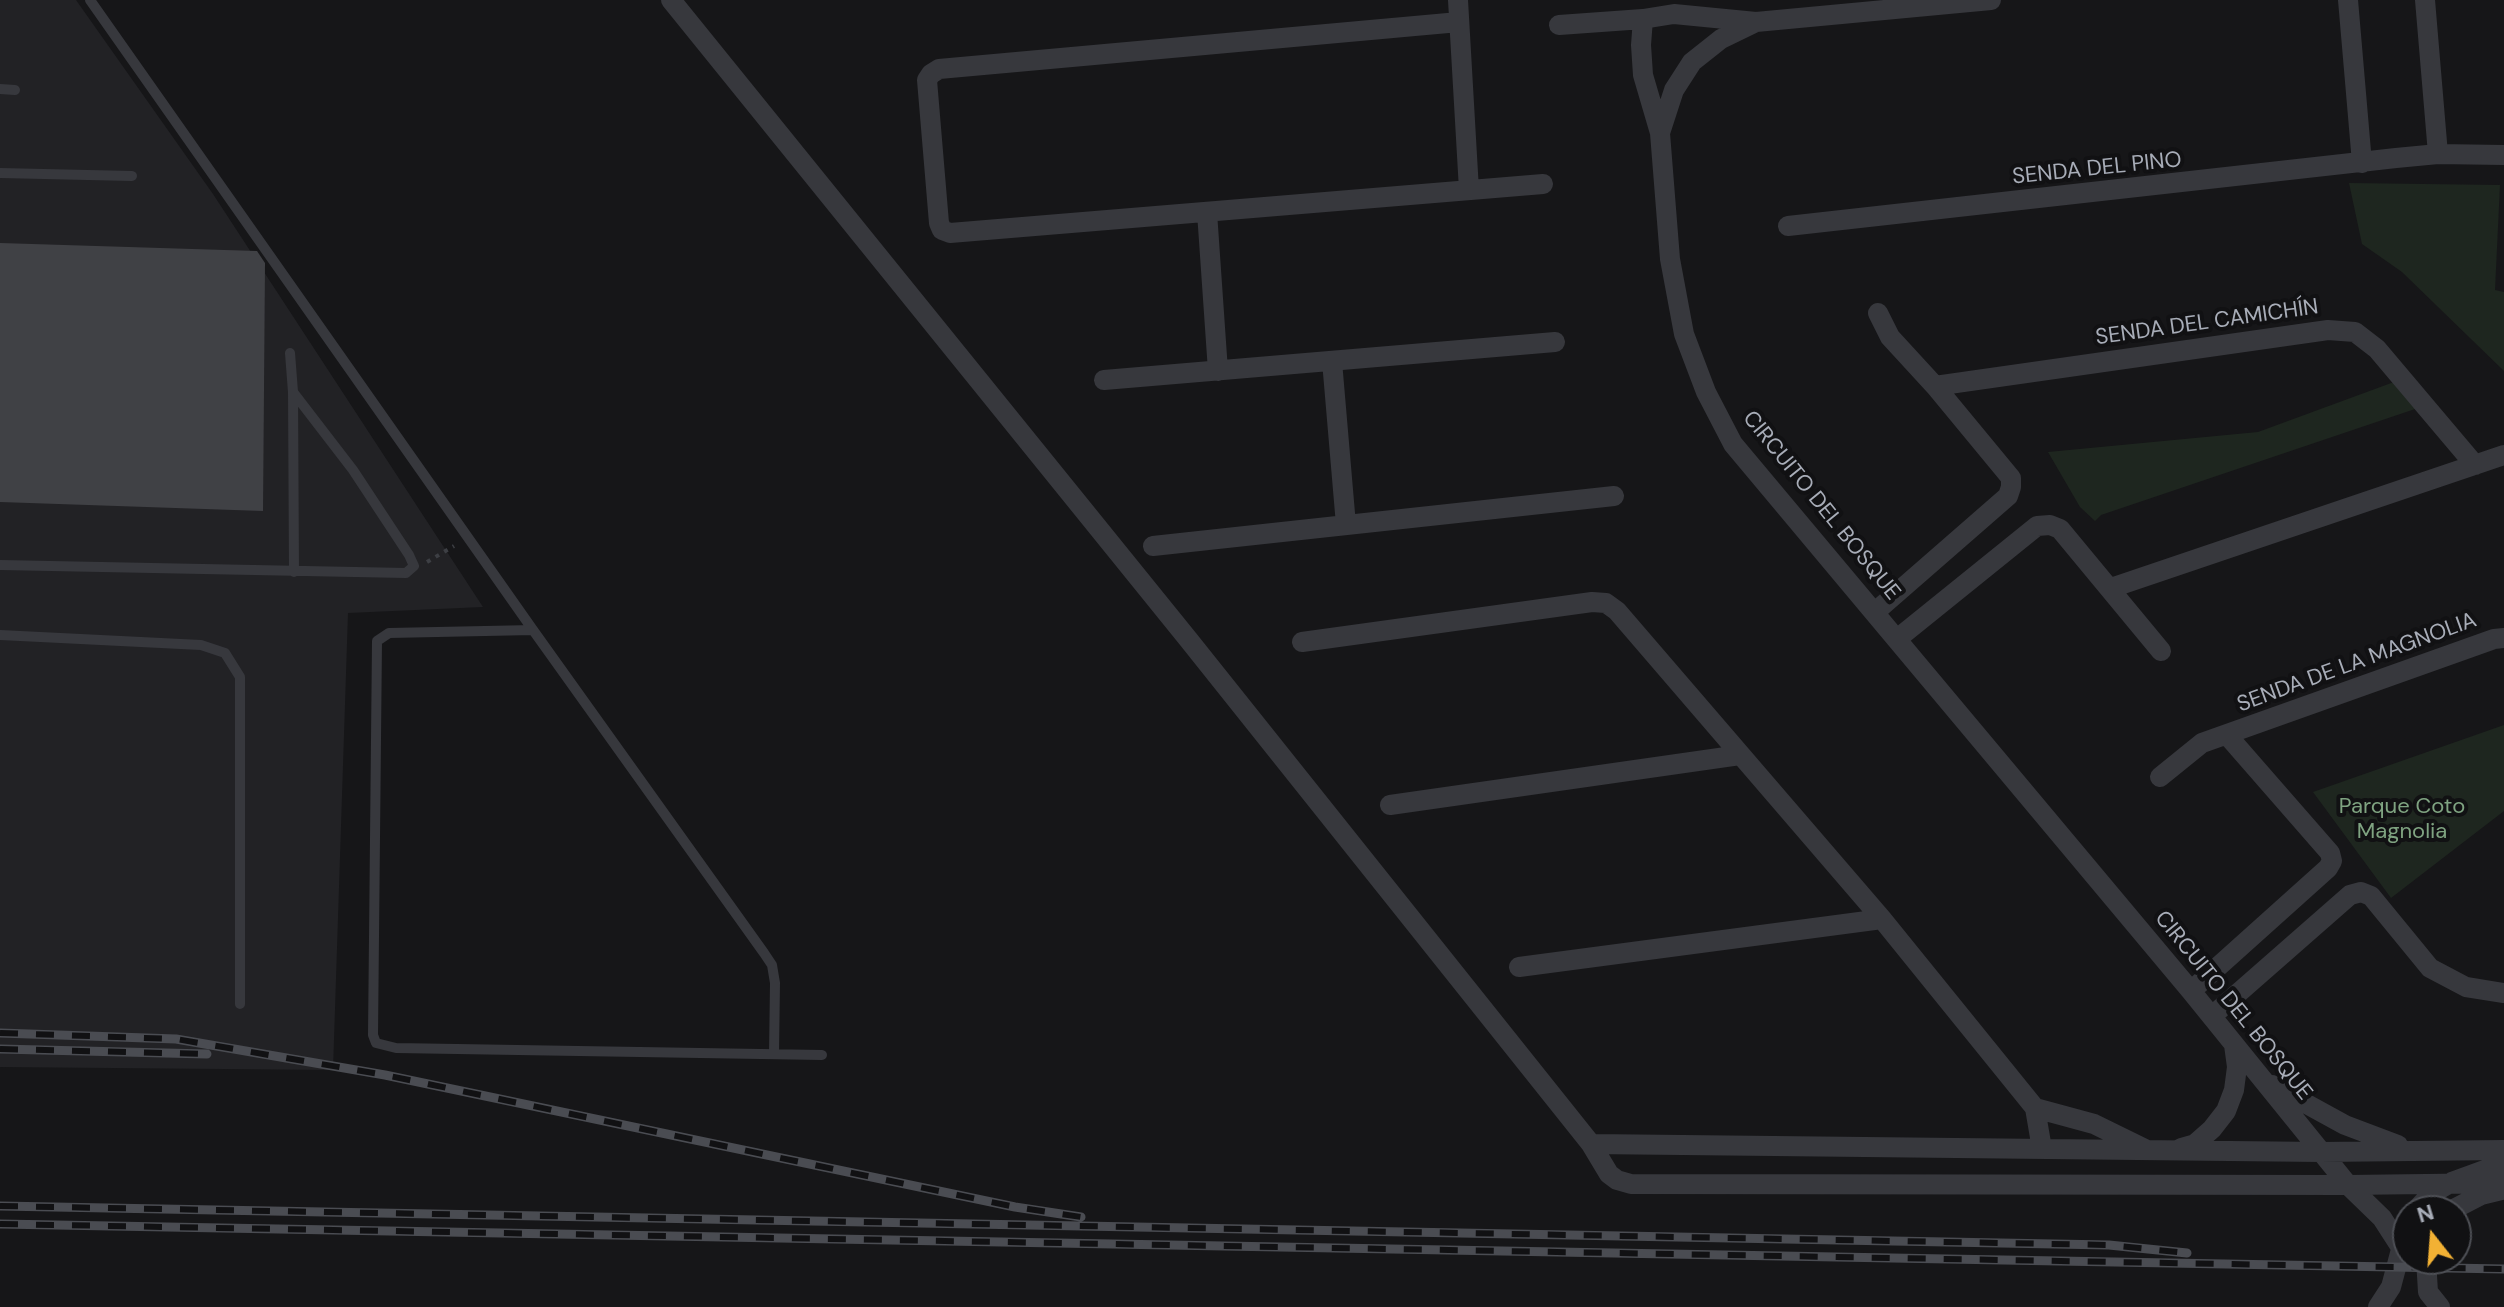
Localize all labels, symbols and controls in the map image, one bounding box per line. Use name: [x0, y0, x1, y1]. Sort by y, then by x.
street label: SENDA DEL PINO: [2011, 147, 2183, 191]
street label: SENDA DEL CAMICHÍN: [2094, 294, 2320, 352]
street label: CIRCUITO DEL BOSQUE: [1737, 406, 1905, 606]
street label: SENDA DE LA MAGNOLIA: [2234, 607, 2480, 719]
park label: Parque Coto Magnolia: [2339, 794, 2465, 846]
street label: CIRCUITO DEL BOSQUE: [2149, 906, 2317, 1106]
north arrow: [2392, 1195, 2472, 1275]
text: N: [2414, 1197, 2437, 1230]

